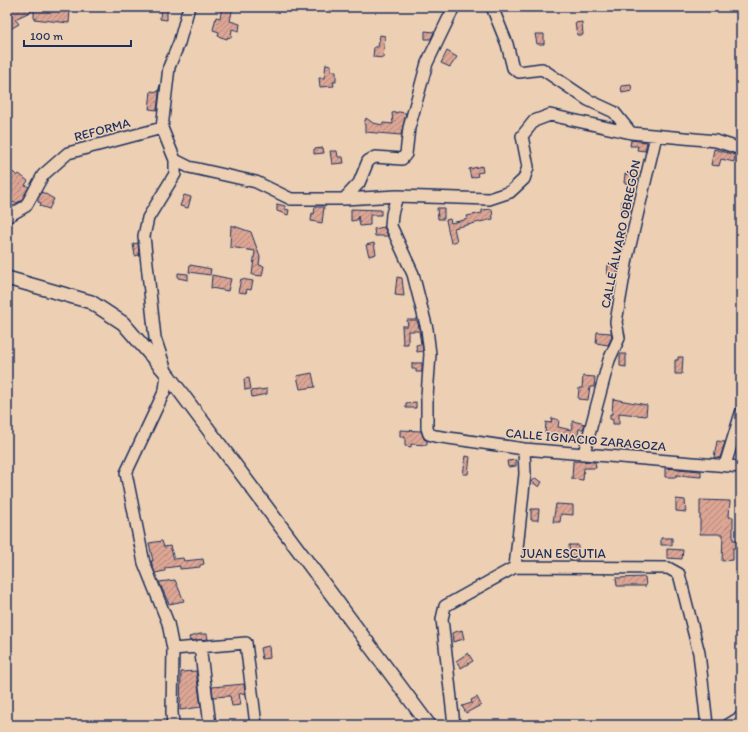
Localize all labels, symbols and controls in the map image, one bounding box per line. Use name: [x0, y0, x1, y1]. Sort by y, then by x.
scale bar: [24, 22, 131, 48]
text: 100 m: [30, 29, 63, 43]
street label: REFORMA: [72, 115, 133, 144]
street label: CALLE ÁLVARO OBREGÓN: [597, 158, 644, 310]
street label: CALLE IGNACIO ZARAGOZA: [505, 425, 668, 454]
street label: JUAN ESCUTIA: [520, 546, 606, 561]

